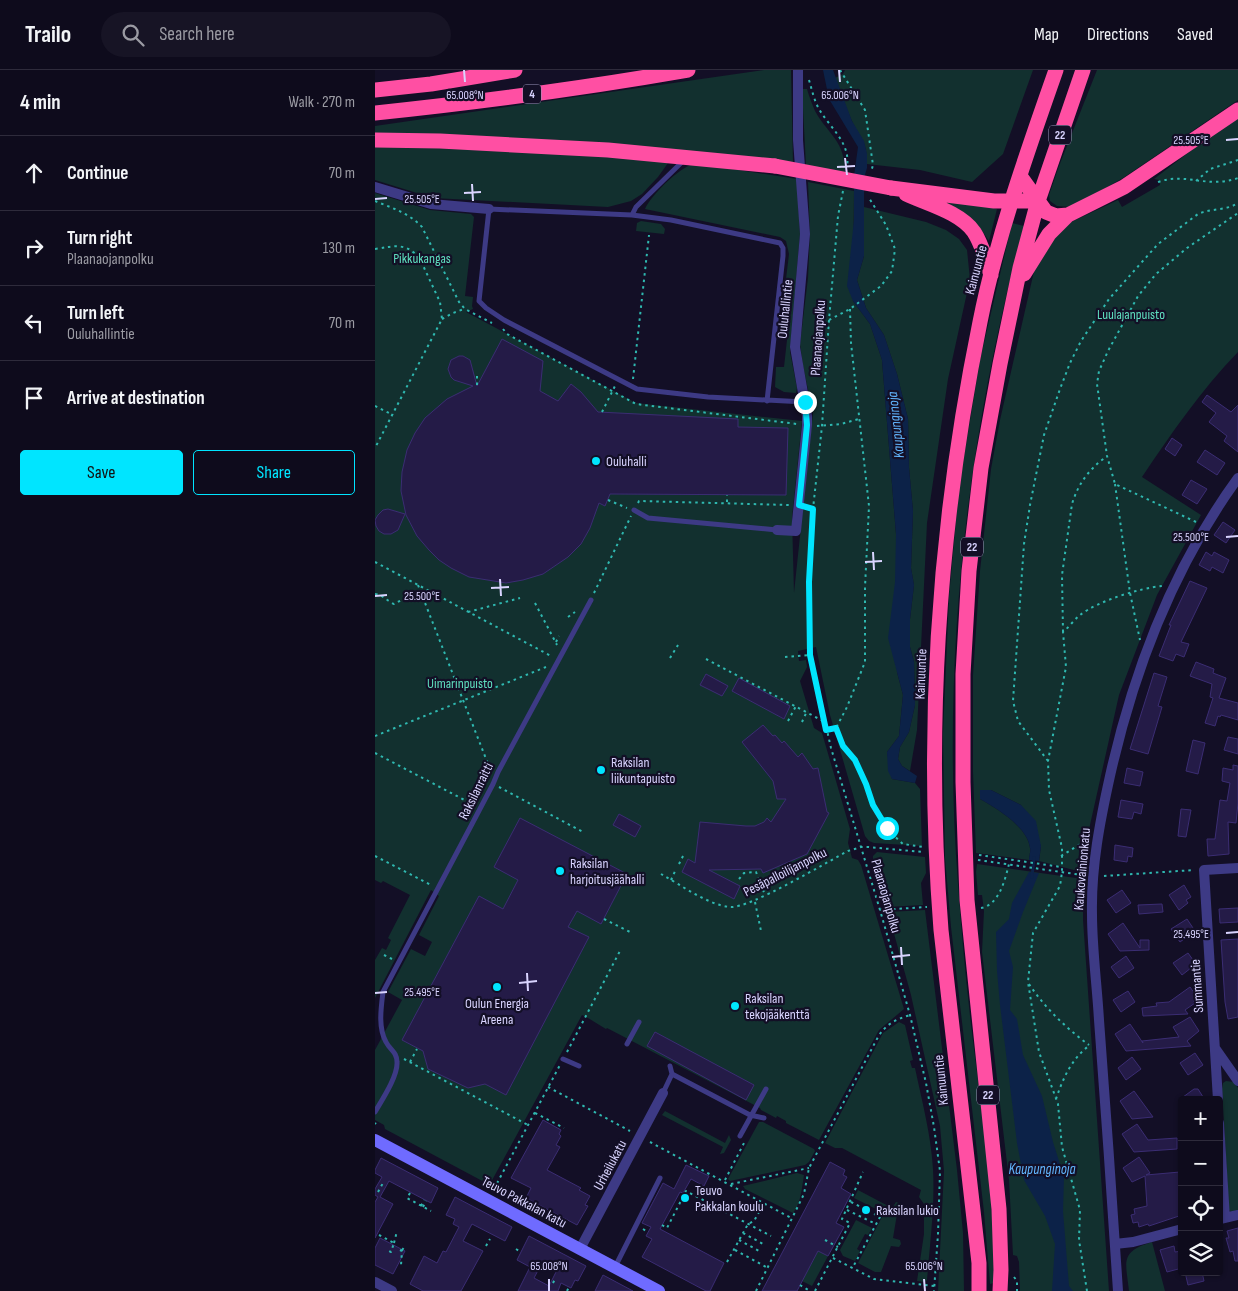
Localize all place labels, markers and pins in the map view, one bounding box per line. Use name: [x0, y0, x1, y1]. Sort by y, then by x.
place label: Ouluhalli: [606, 453, 647, 470]
marker: Ouluhalli: [590, 455, 602, 467]
place label: Raksilan liikuntapuisto: [611, 754, 675, 787]
marker: Raksilan liikuntapuisto: [595, 764, 607, 776]
place label: Raksilan harjoitusjäähalli: [570, 855, 644, 888]
marker: Raksilan harjoitusjäähalli: [554, 865, 566, 877]
marker: Oulun Energia Areena: [491, 981, 503, 993]
place label: Raksilan tekojääkenttä: [745, 990, 810, 1023]
place label: Oulun Energia Areena: [465, 995, 529, 1028]
marker: Raksilan tekojääkenttä: [729, 1000, 741, 1012]
place label: Teuvo Pakkalan koulu: [695, 1182, 764, 1215]
marker: Teuvo Pakkalan koulu: [679, 1192, 691, 1204]
place label: Raksilan lukio: [876, 1202, 939, 1219]
marker: Raksilan lukio: [860, 1204, 872, 1216]

